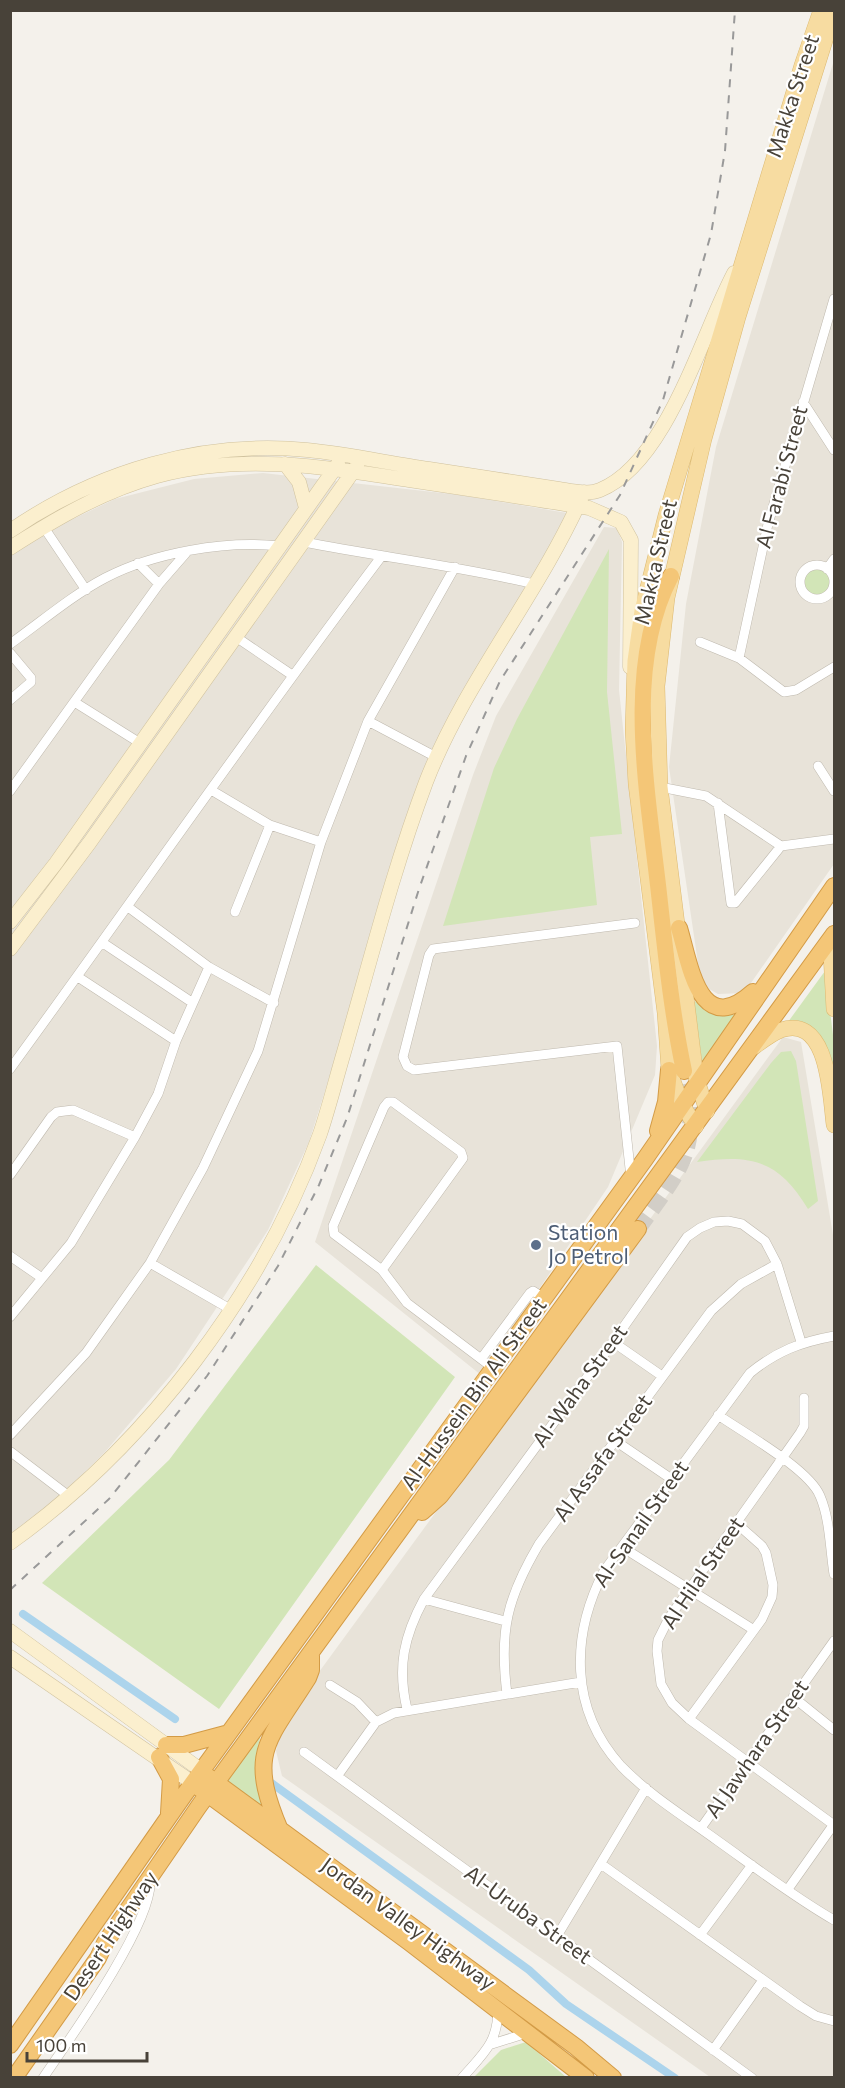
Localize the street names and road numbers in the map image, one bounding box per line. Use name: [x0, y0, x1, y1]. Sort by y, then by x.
street label: Makka Street: [760, 31, 823, 160]
street label: Al Farabi Street: [749, 402, 812, 551]
street label: Makka Street: [628, 496, 681, 627]
street label: Al-Hussein Bin Ali Street: [395, 1292, 551, 1494]
street label: Al-Waha Street: [526, 1319, 632, 1451]
street label: Al Assafa Street: [547, 1389, 656, 1525]
street label: Al-Sanail Street: [587, 1455, 693, 1591]
street label: Al Hilal Street: [655, 1511, 748, 1633]
street label: Al Jawhara Street: [699, 1674, 813, 1822]
street label: Jordan Valley Highway: [317, 1851, 501, 1994]
street label: Al-Uruba Street: [460, 1859, 597, 1968]
street label: Desert Highway: [57, 1866, 162, 2005]

